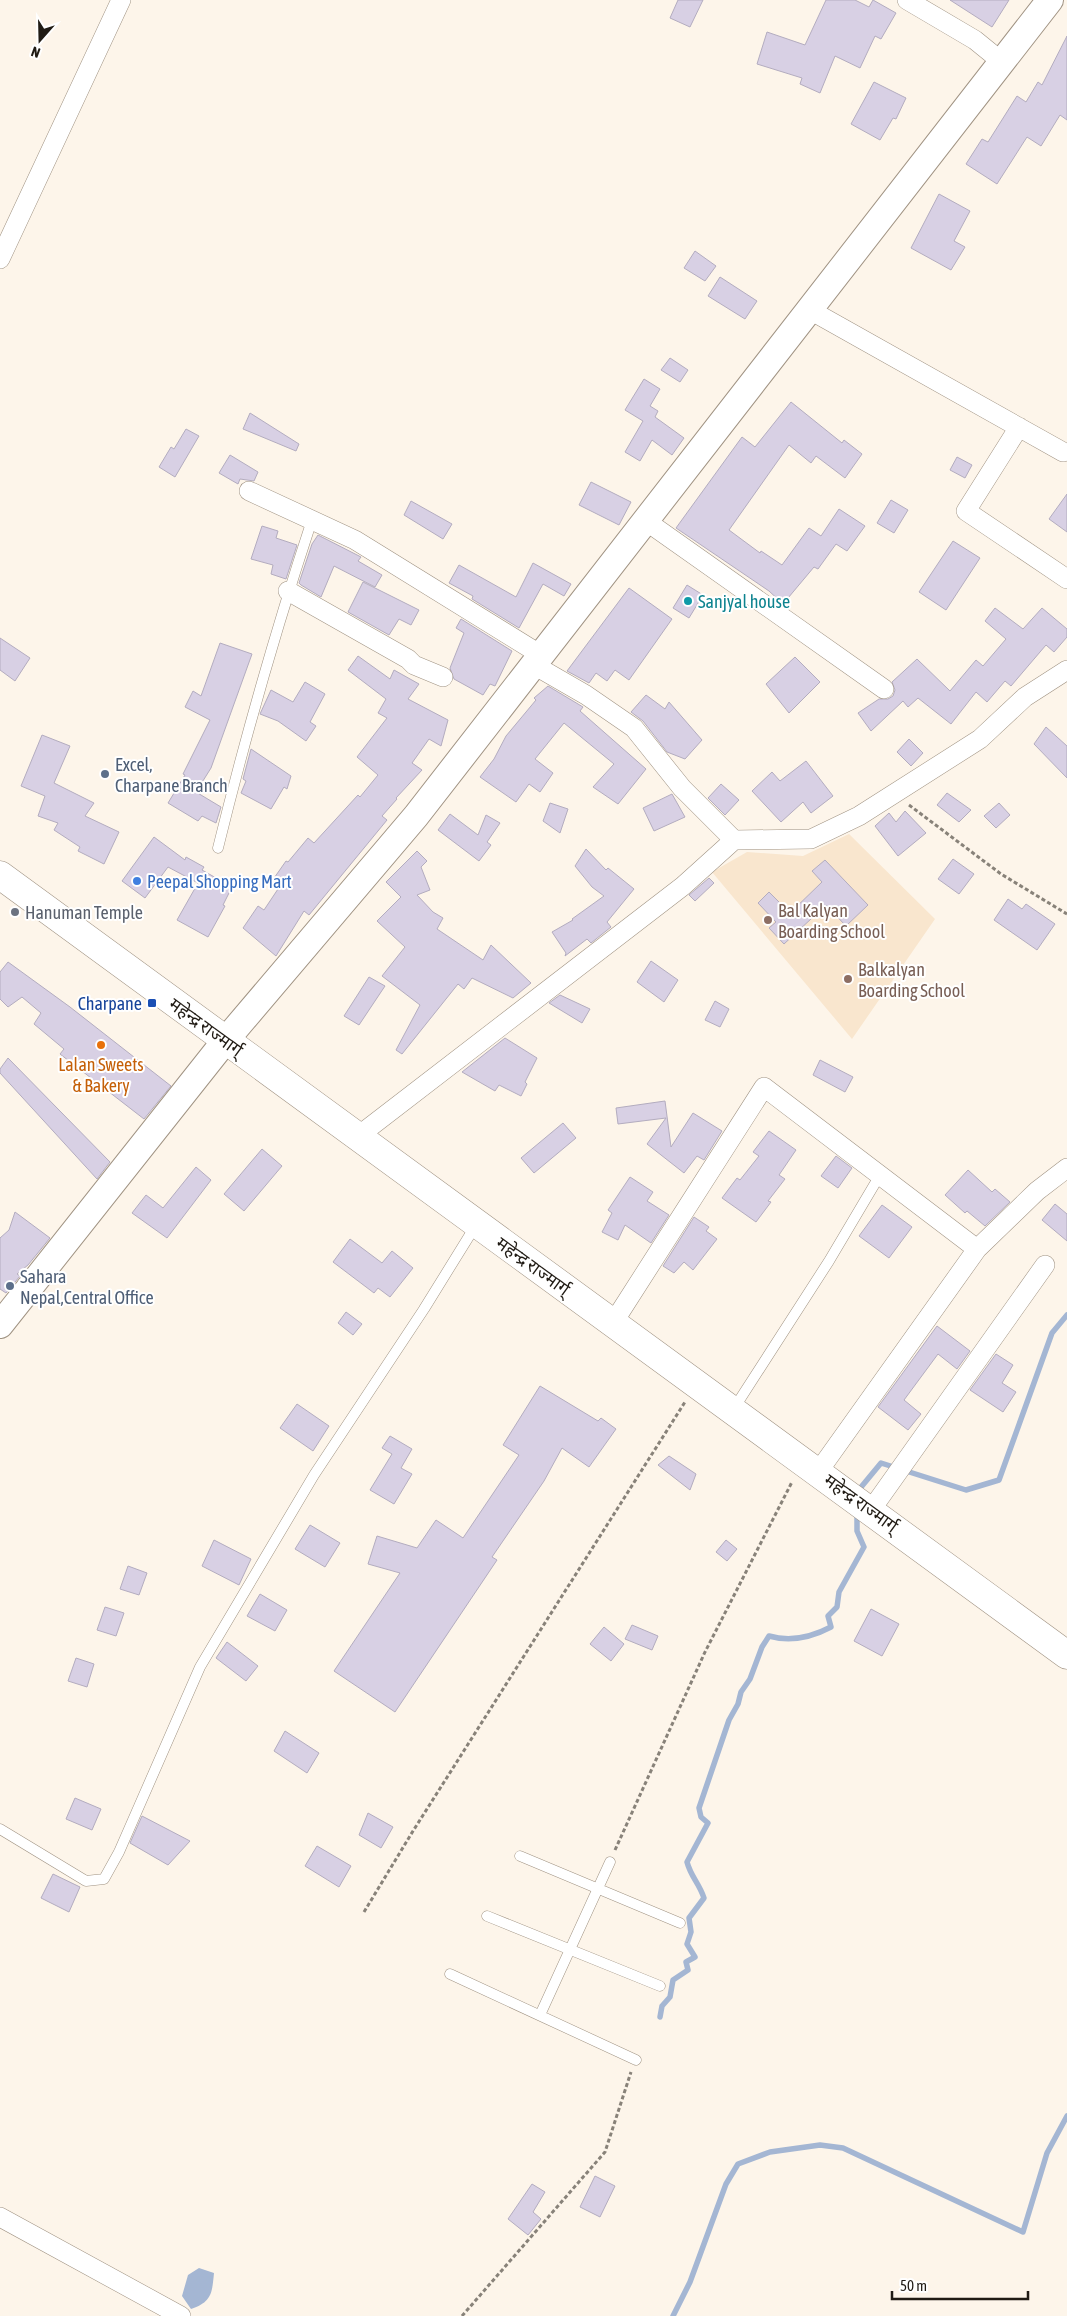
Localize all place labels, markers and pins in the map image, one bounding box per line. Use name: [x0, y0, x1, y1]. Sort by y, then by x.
place label: Sanjyal house: [698, 591, 790, 612]
marker: Sanjyal house: [682, 595, 694, 607]
place label: Excel, Charpane Branch: [115, 754, 228, 796]
marker: Excel, Charpane Branch: [99, 768, 111, 780]
place label: Peepal Shopping Mart: [147, 871, 292, 892]
marker: Peepal Shopping Mart: [131, 875, 143, 887]
place label: Bal Kalyan Boarding School: [778, 900, 885, 942]
place label: Hanuman Temple: [25, 902, 143, 923]
marker: Hanuman Temple: [9, 906, 21, 918]
marker: Bal Kalyan Boarding School: [762, 914, 774, 926]
place label: Balkalyan Boarding School: [858, 959, 965, 1001]
marker: Balkalyan Boarding School: [842, 973, 854, 985]
place label: Charpane: [78, 993, 142, 1014]
marker: Charpane: [146, 997, 158, 1009]
marker: Lalan Sweets & Bakery: [95, 1039, 107, 1051]
place label: Lalan Sweets & Bakery: [58, 1054, 144, 1096]
place label: Sahara Nepal,Central Office: [20, 1266, 154, 1308]
marker: Sahara Nepal,Central Office: [4, 1280, 16, 1292]

